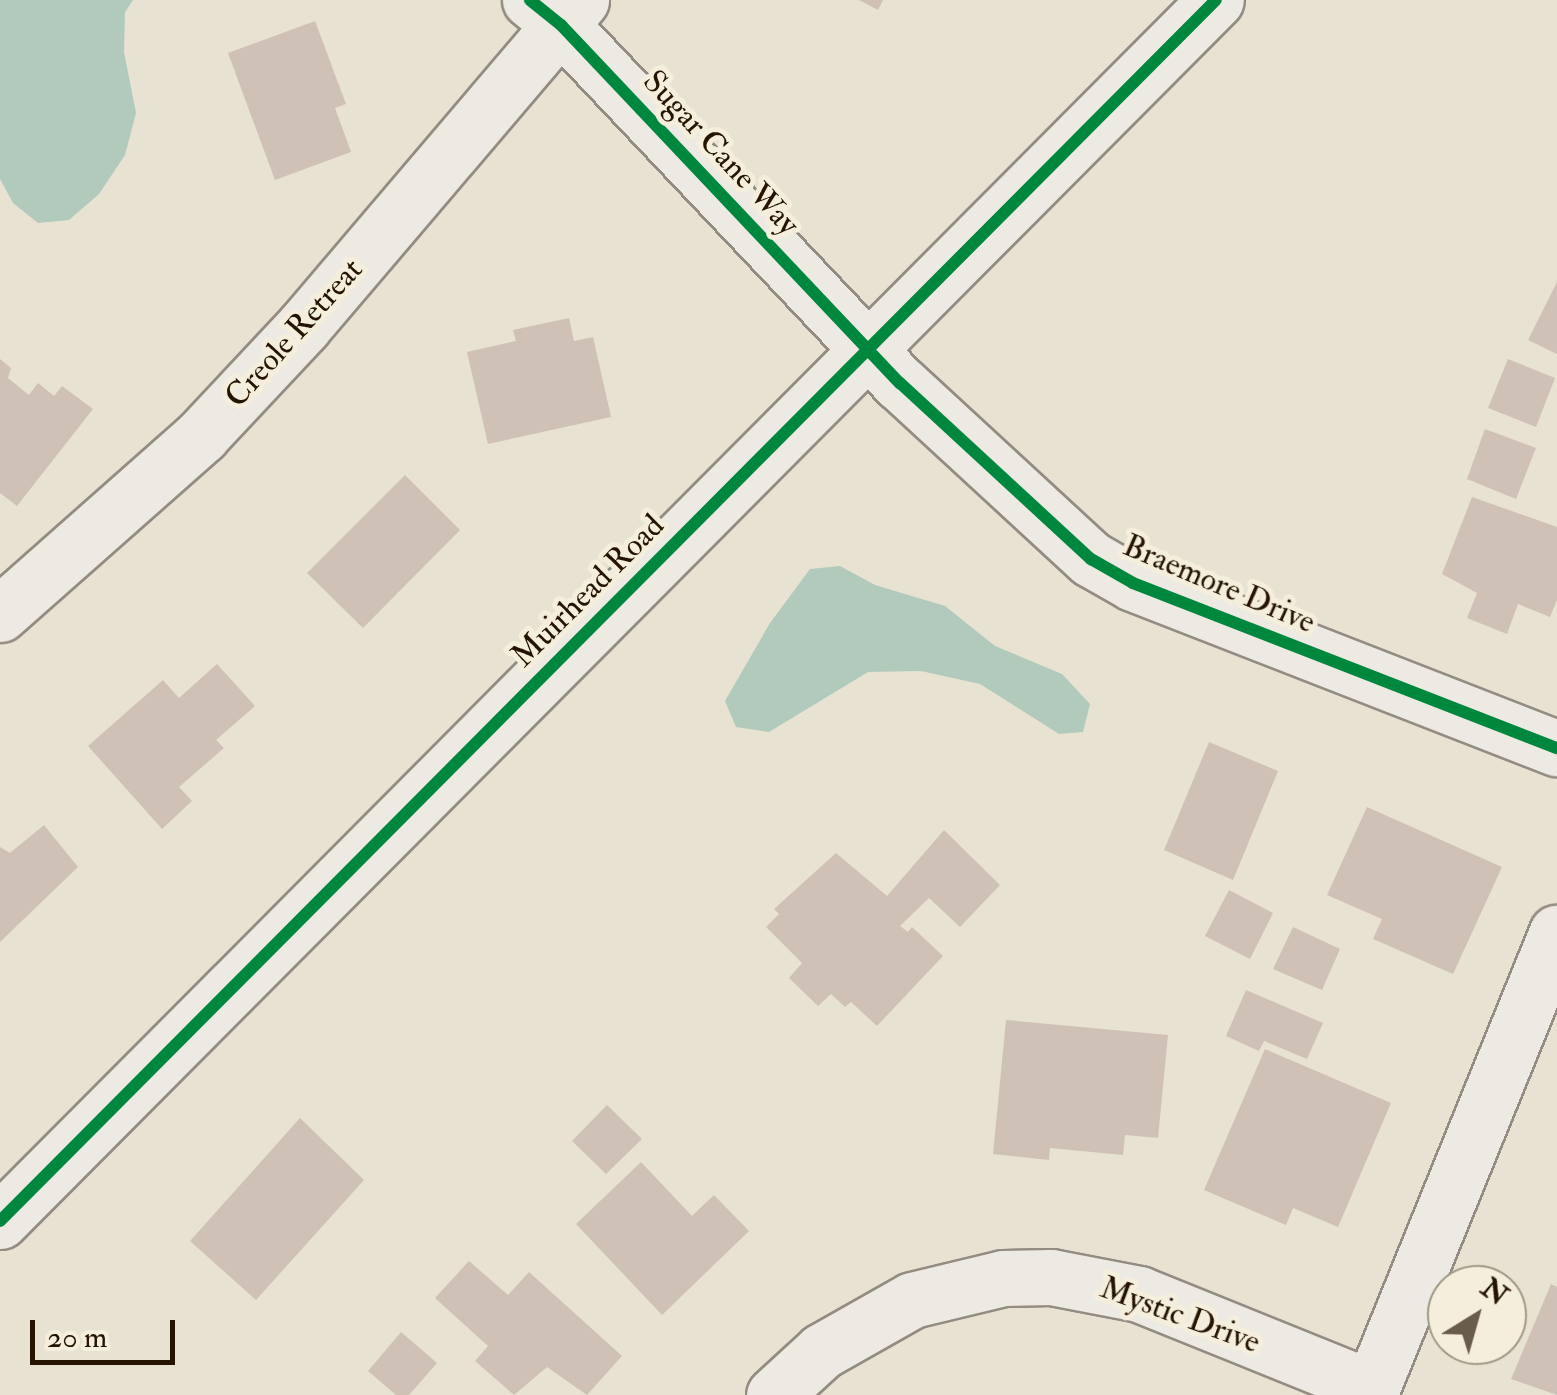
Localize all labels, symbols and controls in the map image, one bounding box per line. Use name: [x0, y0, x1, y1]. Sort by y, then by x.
street label: Sugar Cane Way: [635, 63, 807, 243]
street label: Creole Retreat: [217, 251, 371, 415]
street label: Muirhead Road: [504, 507, 672, 675]
street label: Braemore Drive: [1117, 526, 1321, 642]
north arrow: [1427, 1265, 1527, 1365]
street label: Mystic Drive: [1095, 1268, 1265, 1362]
text: N: [1474, 1271, 1515, 1314]
scale bar: [35, 1300, 180, 1362]
text: 20 m: [47, 1319, 107, 1356]

